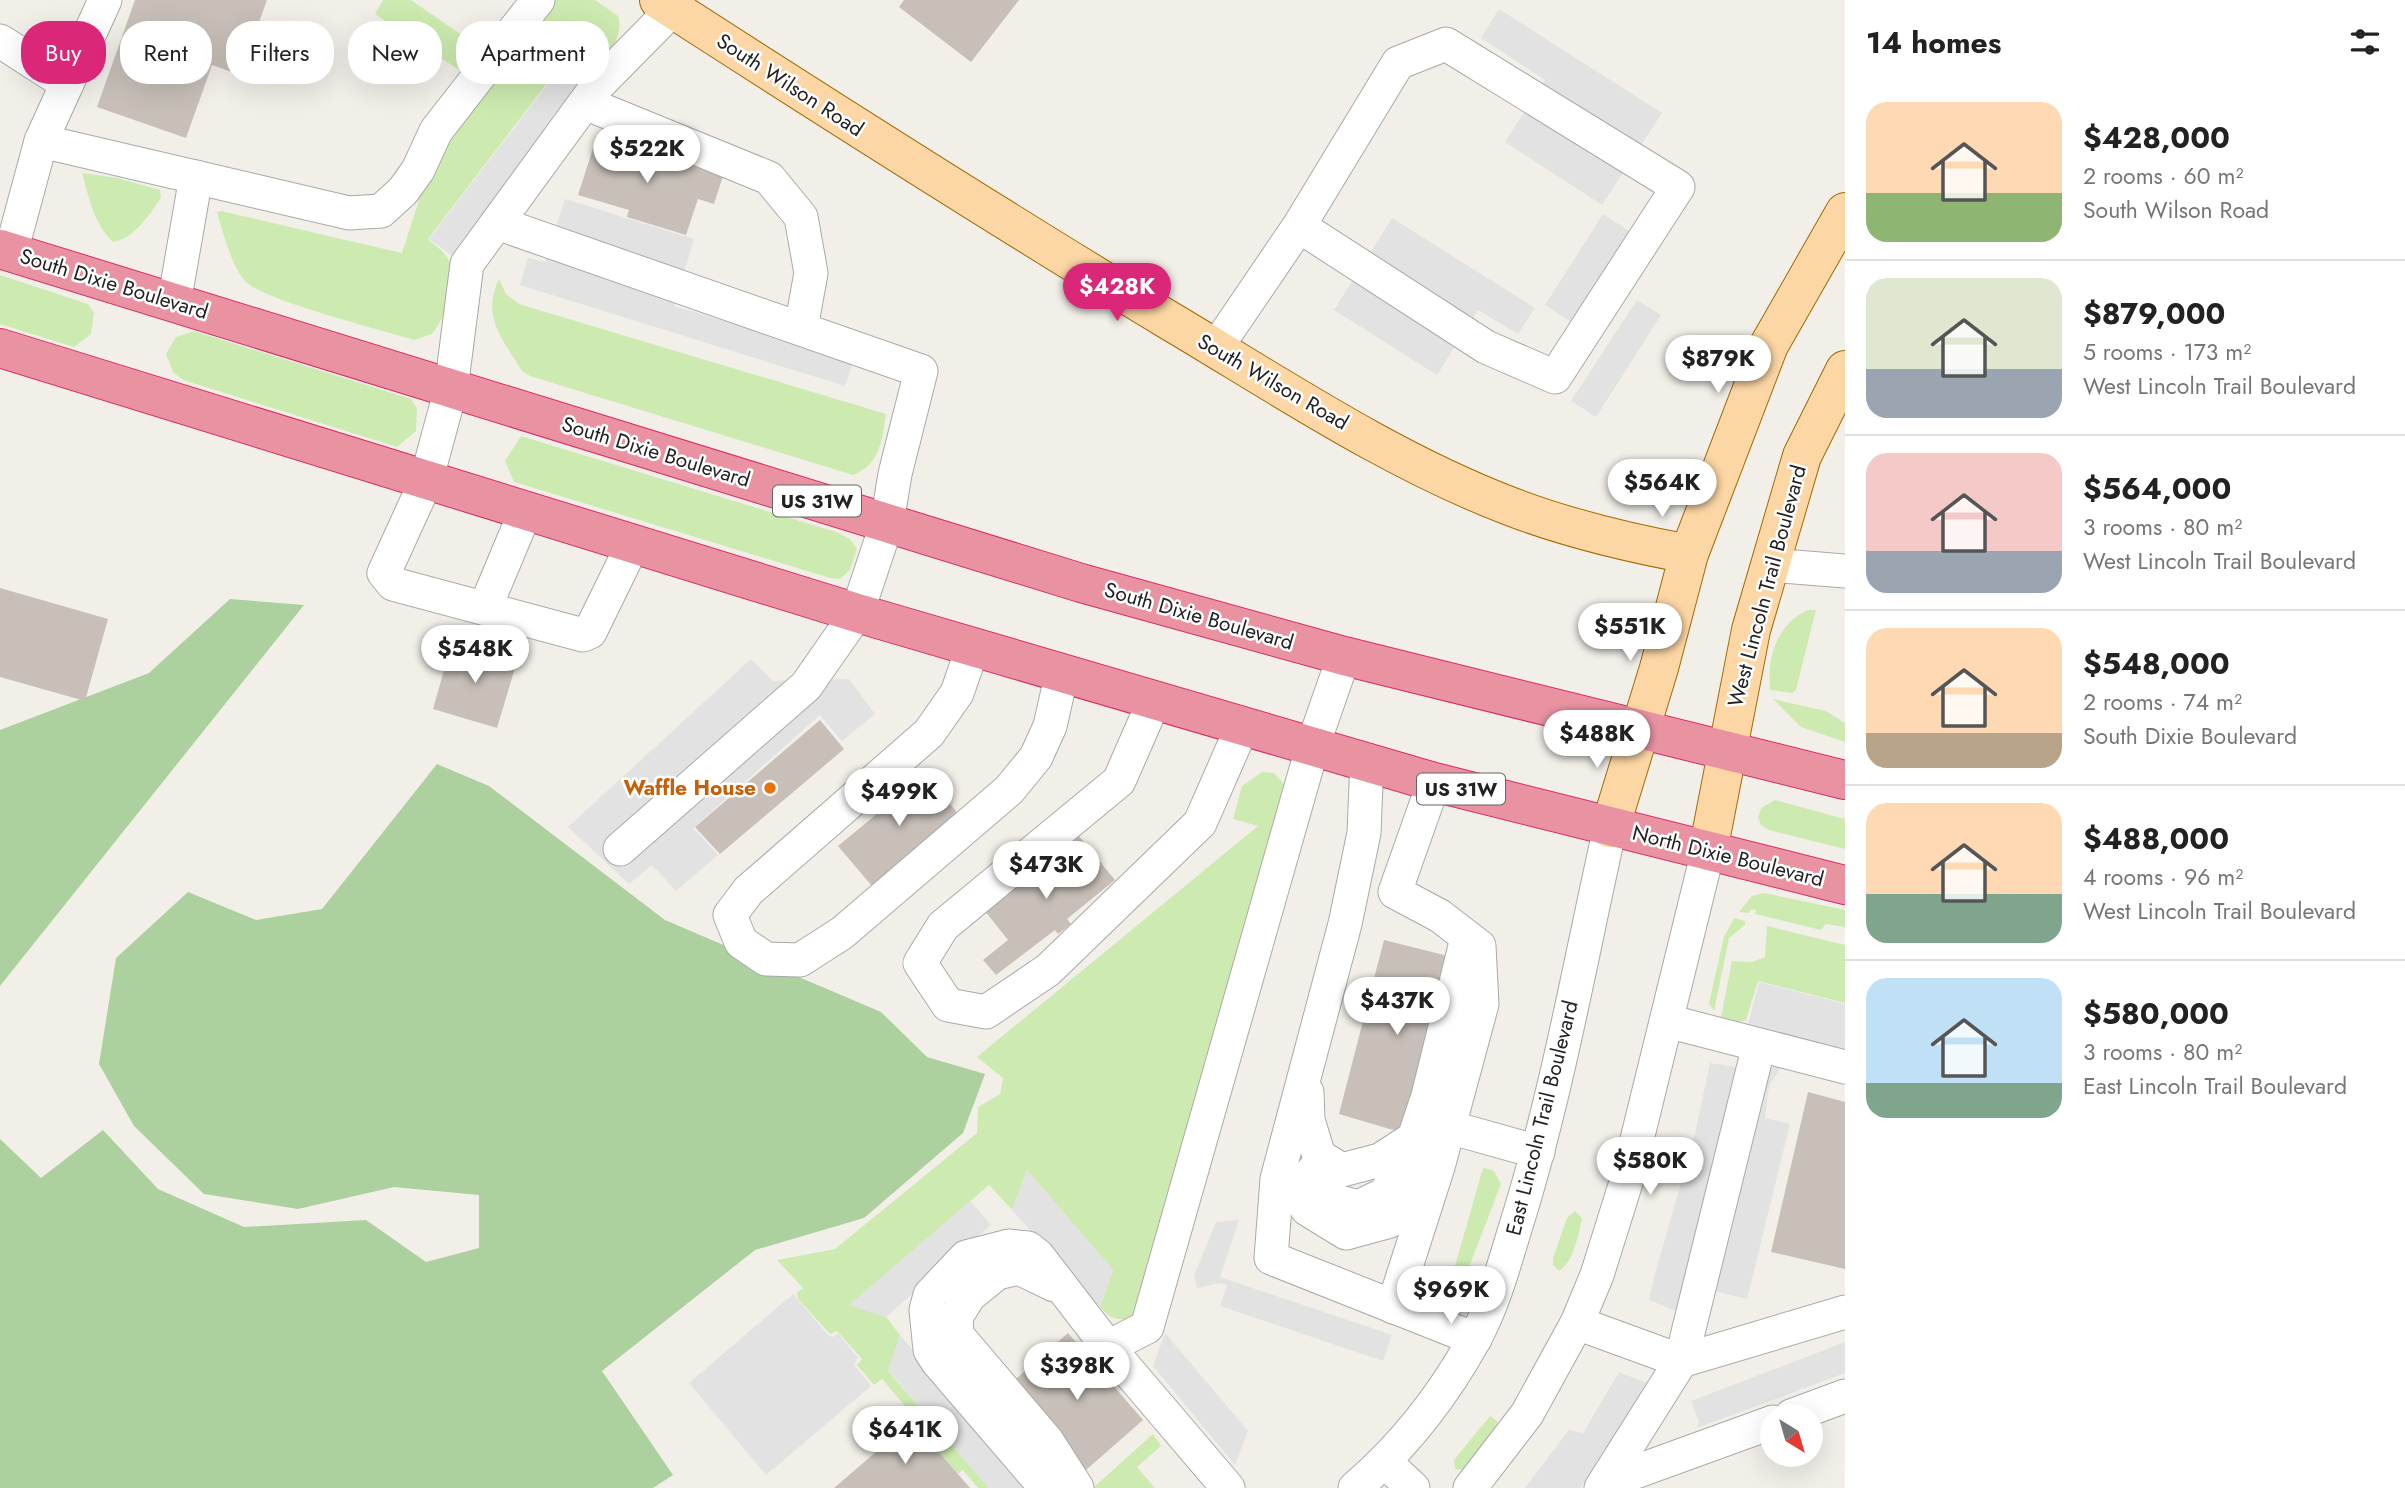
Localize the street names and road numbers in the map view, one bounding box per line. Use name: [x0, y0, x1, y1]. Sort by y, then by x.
street label: South Wilson Road: [711, 26, 869, 144]
street label: South Dixie Boulevard: [16, 241, 212, 327]
street label: South Wilson Road: [1192, 327, 1354, 437]
street label: South Dixie Boulevard: [558, 409, 754, 495]
street label: West Lincoln Trail Boulevard: [1720, 462, 1814, 710]
road number: US 31W: [773, 486, 861, 516]
street label: South Dixie Boulevard: [1101, 575, 1297, 657]
road number: US 31W: [1417, 774, 1505, 804]
street label: North Dixie Boulevard: [1629, 818, 1827, 894]
street label: East Lincoln Trail Boulevard: [1498, 997, 1586, 1239]

